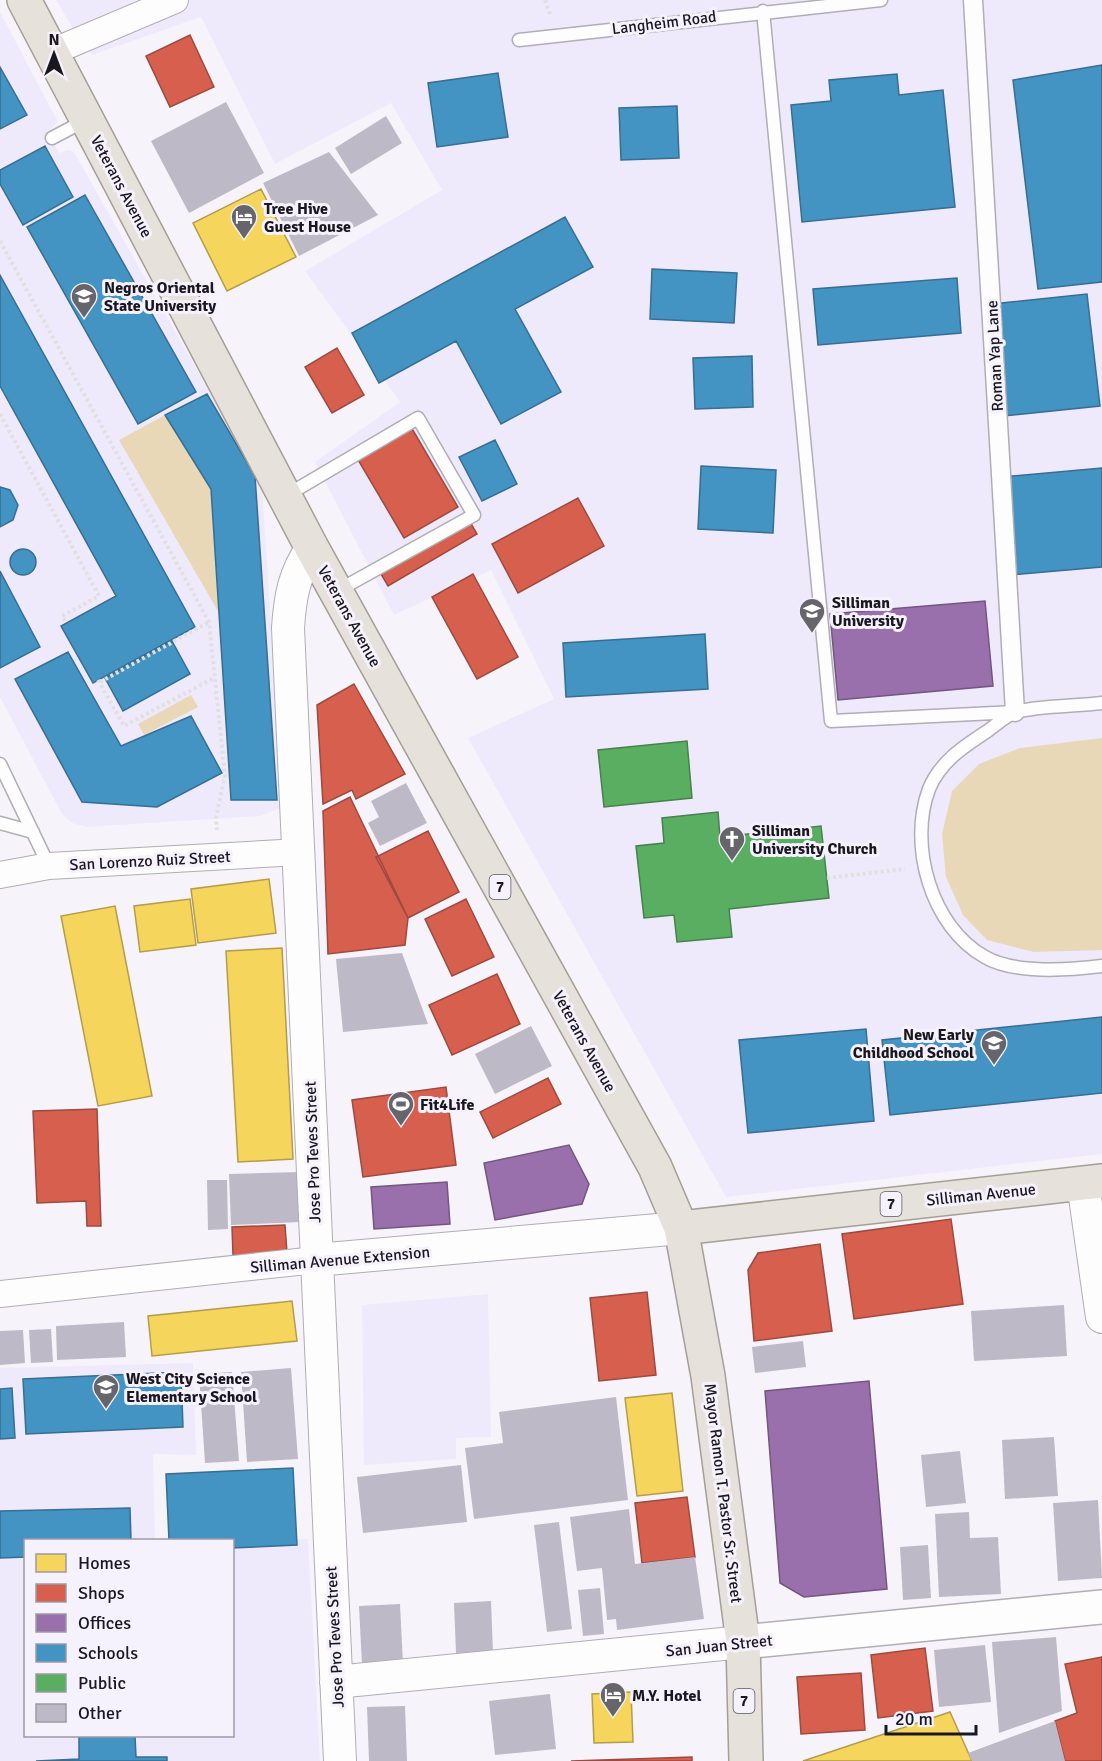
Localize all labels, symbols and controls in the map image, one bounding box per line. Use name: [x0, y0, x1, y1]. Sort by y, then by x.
street label: Langheim Road: [611, 7, 717, 39]
north arrow: [24, 24, 84, 84]
text: N: [48, 30, 60, 50]
street label: Veterans Avenue: [86, 132, 156, 241]
place label: Tree Hive Guest House: [264, 199, 351, 237]
hotel icon: Tree Hive Guest House: [229, 202, 259, 240]
place label: Negros Oriental State University: [104, 278, 216, 316]
school or university icon: Negros Oriental State University: [69, 281, 99, 319]
street label: Roman Yap Lane: [982, 300, 1008, 412]
street label: Veterans Avenue: [313, 562, 385, 671]
place label: Silliman University: [832, 593, 904, 631]
school or university icon: Silliman University: [797, 596, 827, 634]
place label: Silliman University Church: [752, 821, 877, 859]
church icon: Silliman University Church: [717, 824, 747, 862]
street label: San Lorenzo Ruiz Street: [69, 847, 231, 875]
road number: 7: [490, 875, 510, 899]
street label: Veterans Avenue: [548, 987, 620, 1096]
place label: New Early Childhood School: [853, 1025, 974, 1063]
school or university icon: New Early Childhood School: [979, 1028, 1009, 1066]
street label: Jose Pro Teves Street: [301, 1080, 325, 1223]
sports icon: Fit4Life: [386, 1089, 416, 1127]
place label: Fit4Life: [420, 1095, 474, 1115]
street label: Silliman Avenue: [925, 1179, 1037, 1211]
road number: 7: [880, 1192, 902, 1216]
street label: Silliman Avenue Extension: [249, 1242, 431, 1278]
place label: West City Science Elementary School: [126, 1369, 257, 1407]
school or university icon: West City Science Elementary School: [91, 1372, 121, 1410]
street label: Mayor Ramon T. Pastor Sr. Street: [700, 1382, 746, 1604]
legend: [24, 1539, 234, 1737]
text: Homes: [78, 1552, 131, 1574]
street label: Jose Pro Teves Street: [321, 1565, 349, 1708]
text: Shops: [78, 1582, 125, 1604]
text: Offices: [78, 1612, 131, 1634]
street label: San Juan Street: [665, 1630, 774, 1662]
text: Schools: [78, 1642, 138, 1664]
text: Public: [78, 1672, 126, 1694]
hotel icon: M.Y. Hotel: [598, 1680, 628, 1718]
place label: M.Y. Hotel: [632, 1686, 702, 1706]
road number: 7: [734, 1689, 754, 1713]
scale bar: [886, 1698, 976, 1736]
text: Other: [78, 1702, 122, 1724]
text: 20 m: [895, 1708, 933, 1730]

